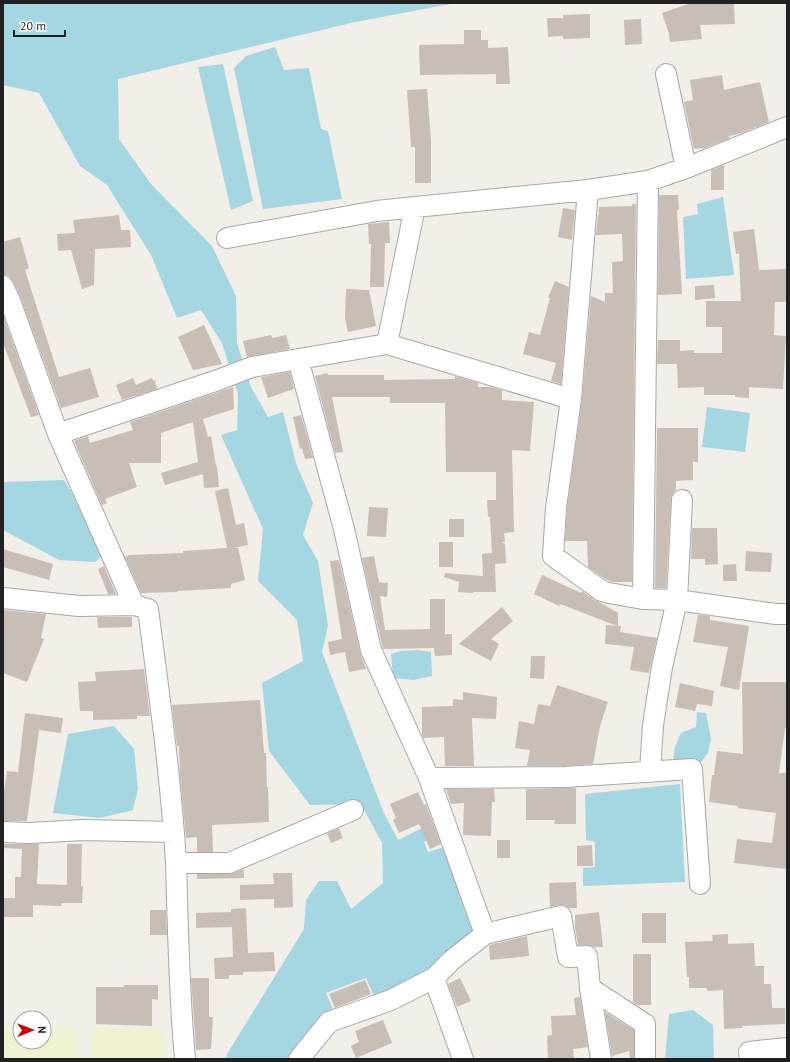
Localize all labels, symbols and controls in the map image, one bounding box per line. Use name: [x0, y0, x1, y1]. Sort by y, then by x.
scale bar: [14, 12, 65, 38]
text: 20 m: [20, 18, 46, 33]
north arrow: [12, 1010, 52, 1050]
text: N: [35, 1026, 49, 1034]

